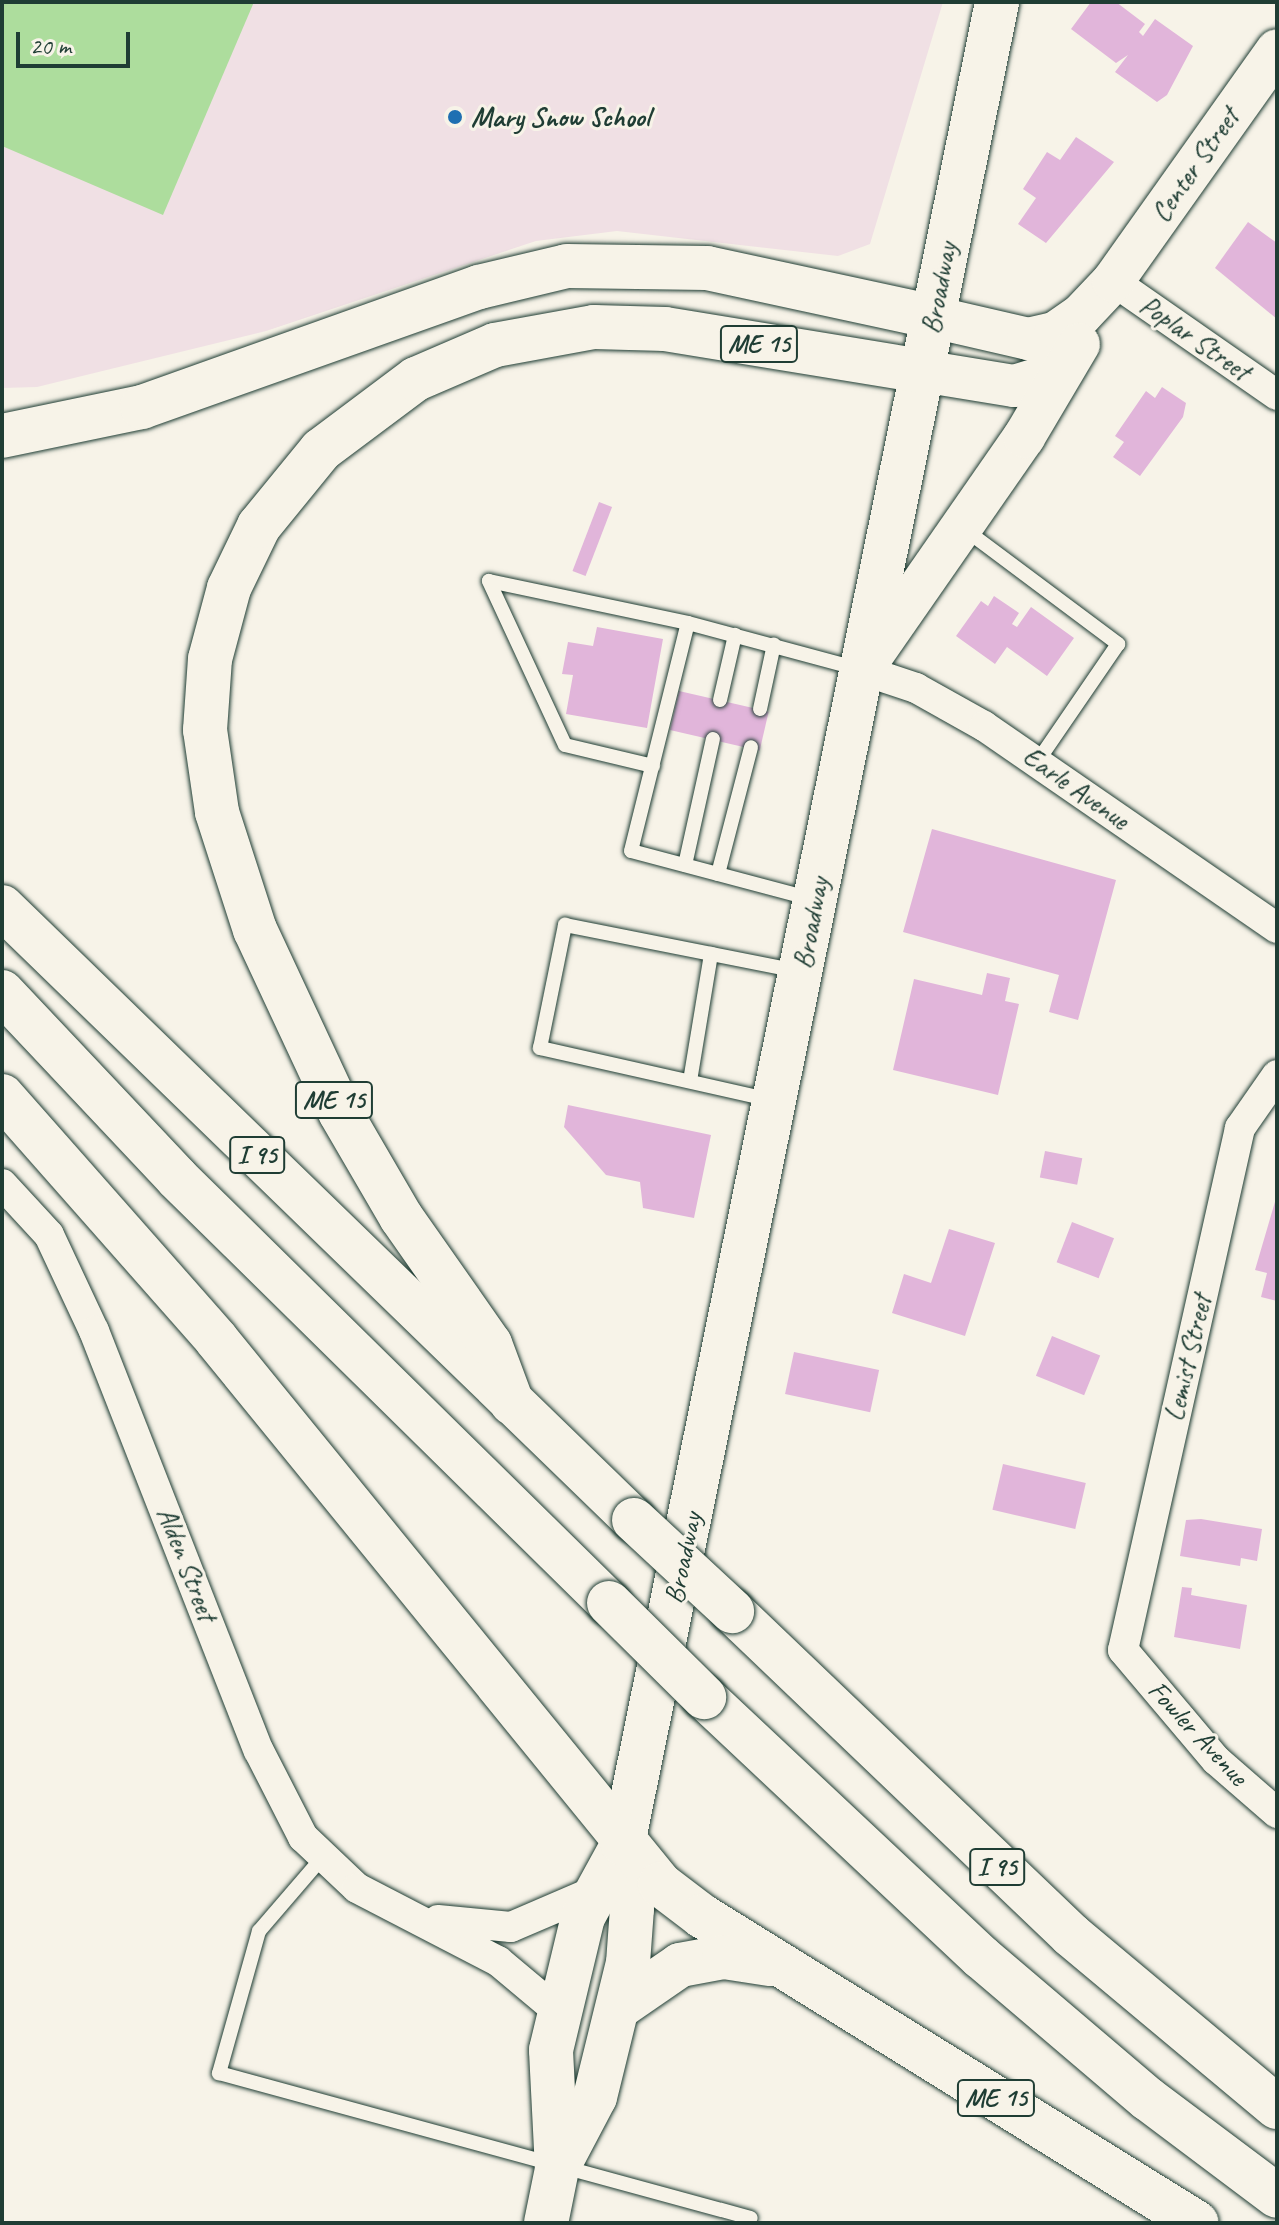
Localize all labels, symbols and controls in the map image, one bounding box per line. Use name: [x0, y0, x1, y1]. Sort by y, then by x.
scale bar: [20, 16, 134, 66]
text: 20 m: [30, 31, 71, 61]
place label: Mary Snow School: [471, 100, 650, 134]
street label: Center Street: [1144, 102, 1246, 228]
marker: Mary Snow School: [446, 108, 464, 126]
street label: Broadway: [914, 240, 964, 336]
street label: Poplar Street: [1134, 288, 1256, 388]
road number: ME 15: [719, 322, 799, 366]
street label: Earle Avenue: [1016, 739, 1136, 837]
street label: Broadway: [786, 875, 836, 971]
road number: ME 15: [294, 1078, 374, 1122]
road number: I 95: [229, 1133, 285, 1177]
street label: Lemist Street: [1157, 1292, 1219, 1424]
street label: Alden Street: [150, 1502, 224, 1626]
street label: Broadway: [657, 1509, 709, 1607]
street label: Fowler Avenue: [1141, 1674, 1255, 1792]
road number: I 95: [969, 1845, 1025, 1889]
road number: ME 15: [956, 2076, 1036, 2120]

